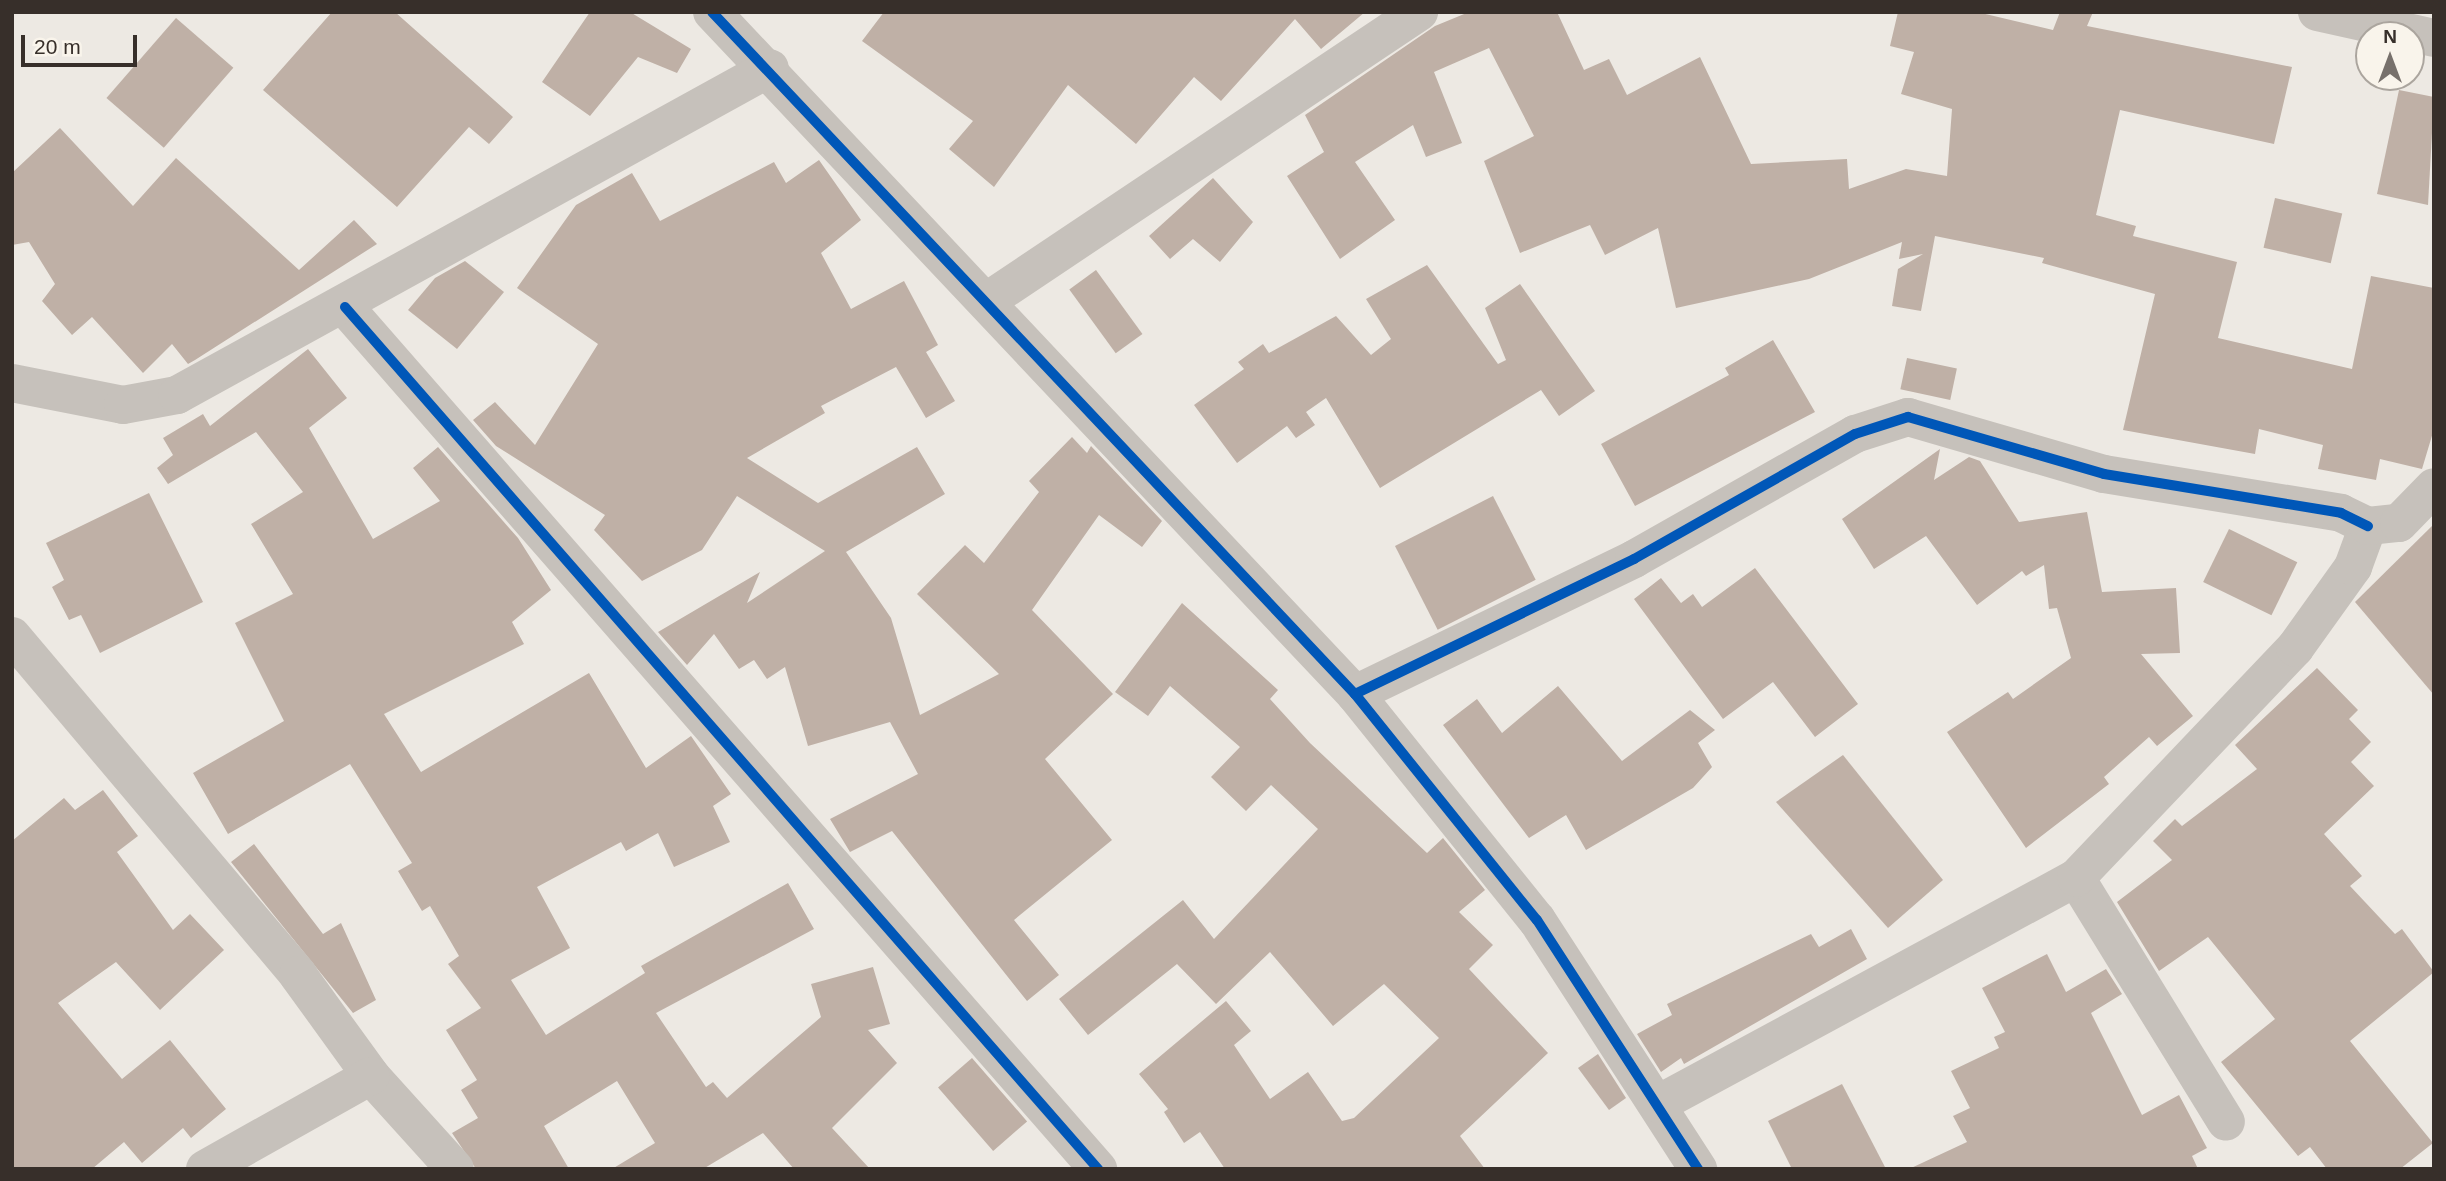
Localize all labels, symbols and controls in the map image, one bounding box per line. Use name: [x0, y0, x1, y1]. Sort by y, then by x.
scale bar: [24, 21, 140, 65]
north arrow: [2355, 21, 2425, 91]
text: N: [2383, 26, 2397, 47]
text: 20 m: [34, 35, 81, 58]

